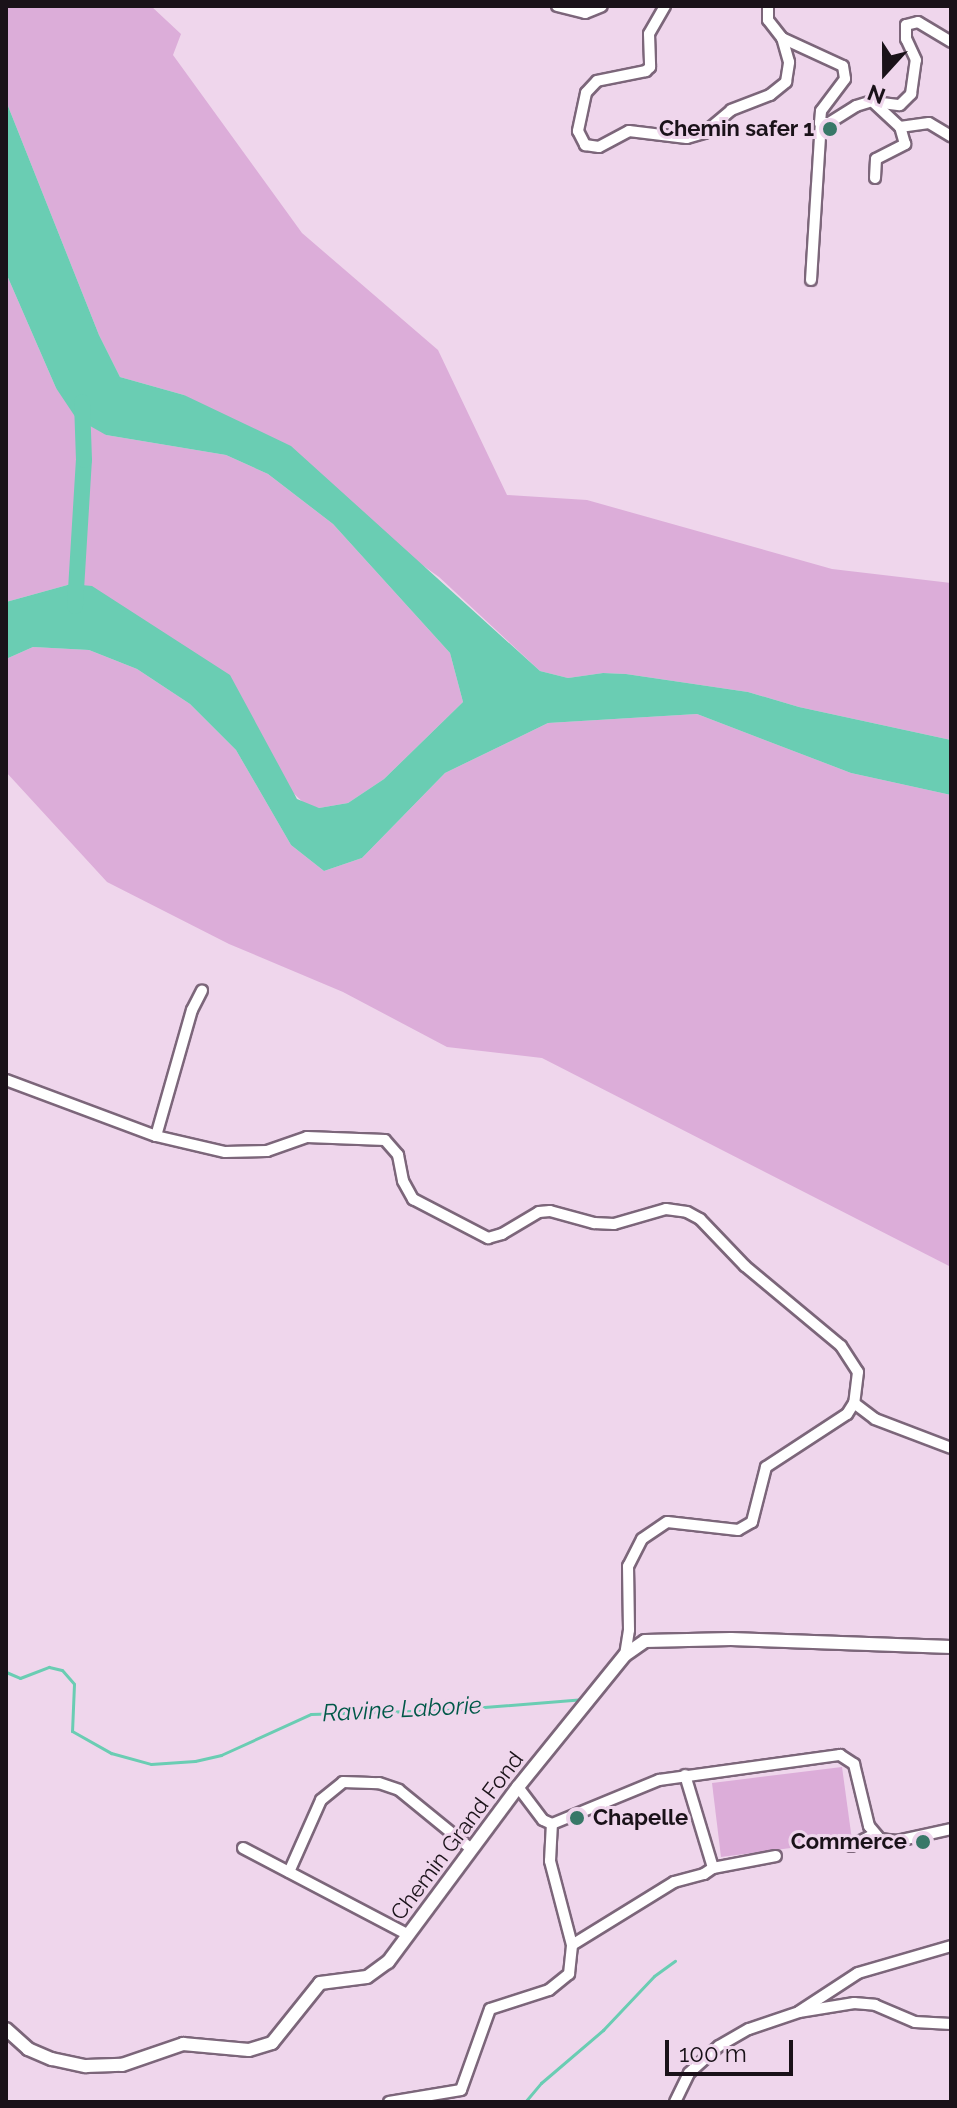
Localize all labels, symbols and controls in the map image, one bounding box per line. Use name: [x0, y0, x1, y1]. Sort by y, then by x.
north arrow: [845, 32, 925, 112]
text: N: [864, 79, 889, 110]
place label: Chemin safer 1: [658, 116, 814, 142]
marker: Chemin safer 1: [821, 120, 839, 138]
water label: Ravine Laborie: [322, 1690, 482, 1728]
street label: Chemin Grand Fond: [385, 1747, 529, 1925]
place label: Chapelle: [593, 1805, 688, 1831]
marker: Chapelle: [568, 1809, 586, 1827]
place label: Commerce: [791, 1829, 907, 1855]
marker: Commerce: [914, 1833, 932, 1851]
scale bar: [669, 2024, 797, 2074]
text: 100 m: [679, 2039, 747, 2068]

